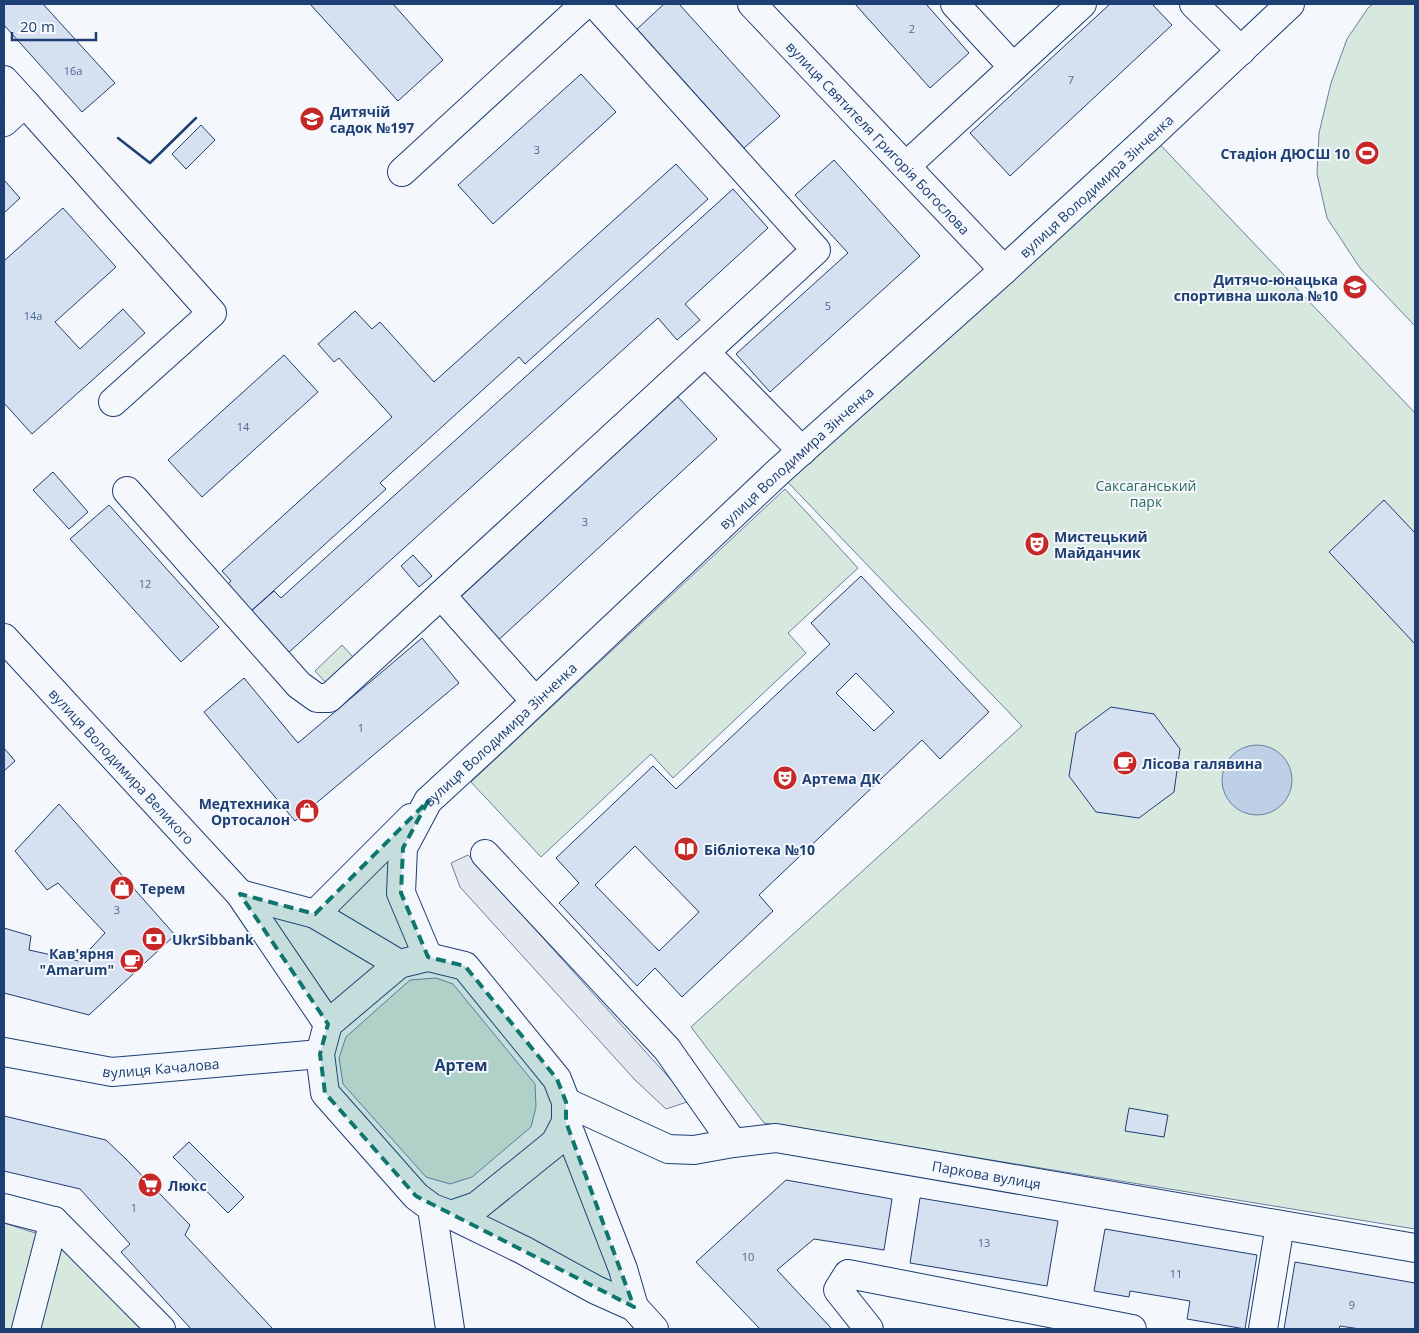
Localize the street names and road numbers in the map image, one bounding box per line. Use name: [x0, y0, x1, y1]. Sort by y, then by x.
street label: вулиця Святителя Григорія Богослова: [782, 37, 975, 238]
street label: вулиця Володимира Зінченка: [1015, 110, 1177, 261]
street label: вулиця Володимира Зінченка: [714, 382, 877, 533]
street label: вулиця Володимира Зінченка: [419, 658, 581, 810]
street label: вулиця Володимира Великого: [45, 684, 199, 848]
street label: вулиця Качалова: [101, 1053, 220, 1082]
street label: Паркова вулиця: [931, 1156, 1043, 1193]

